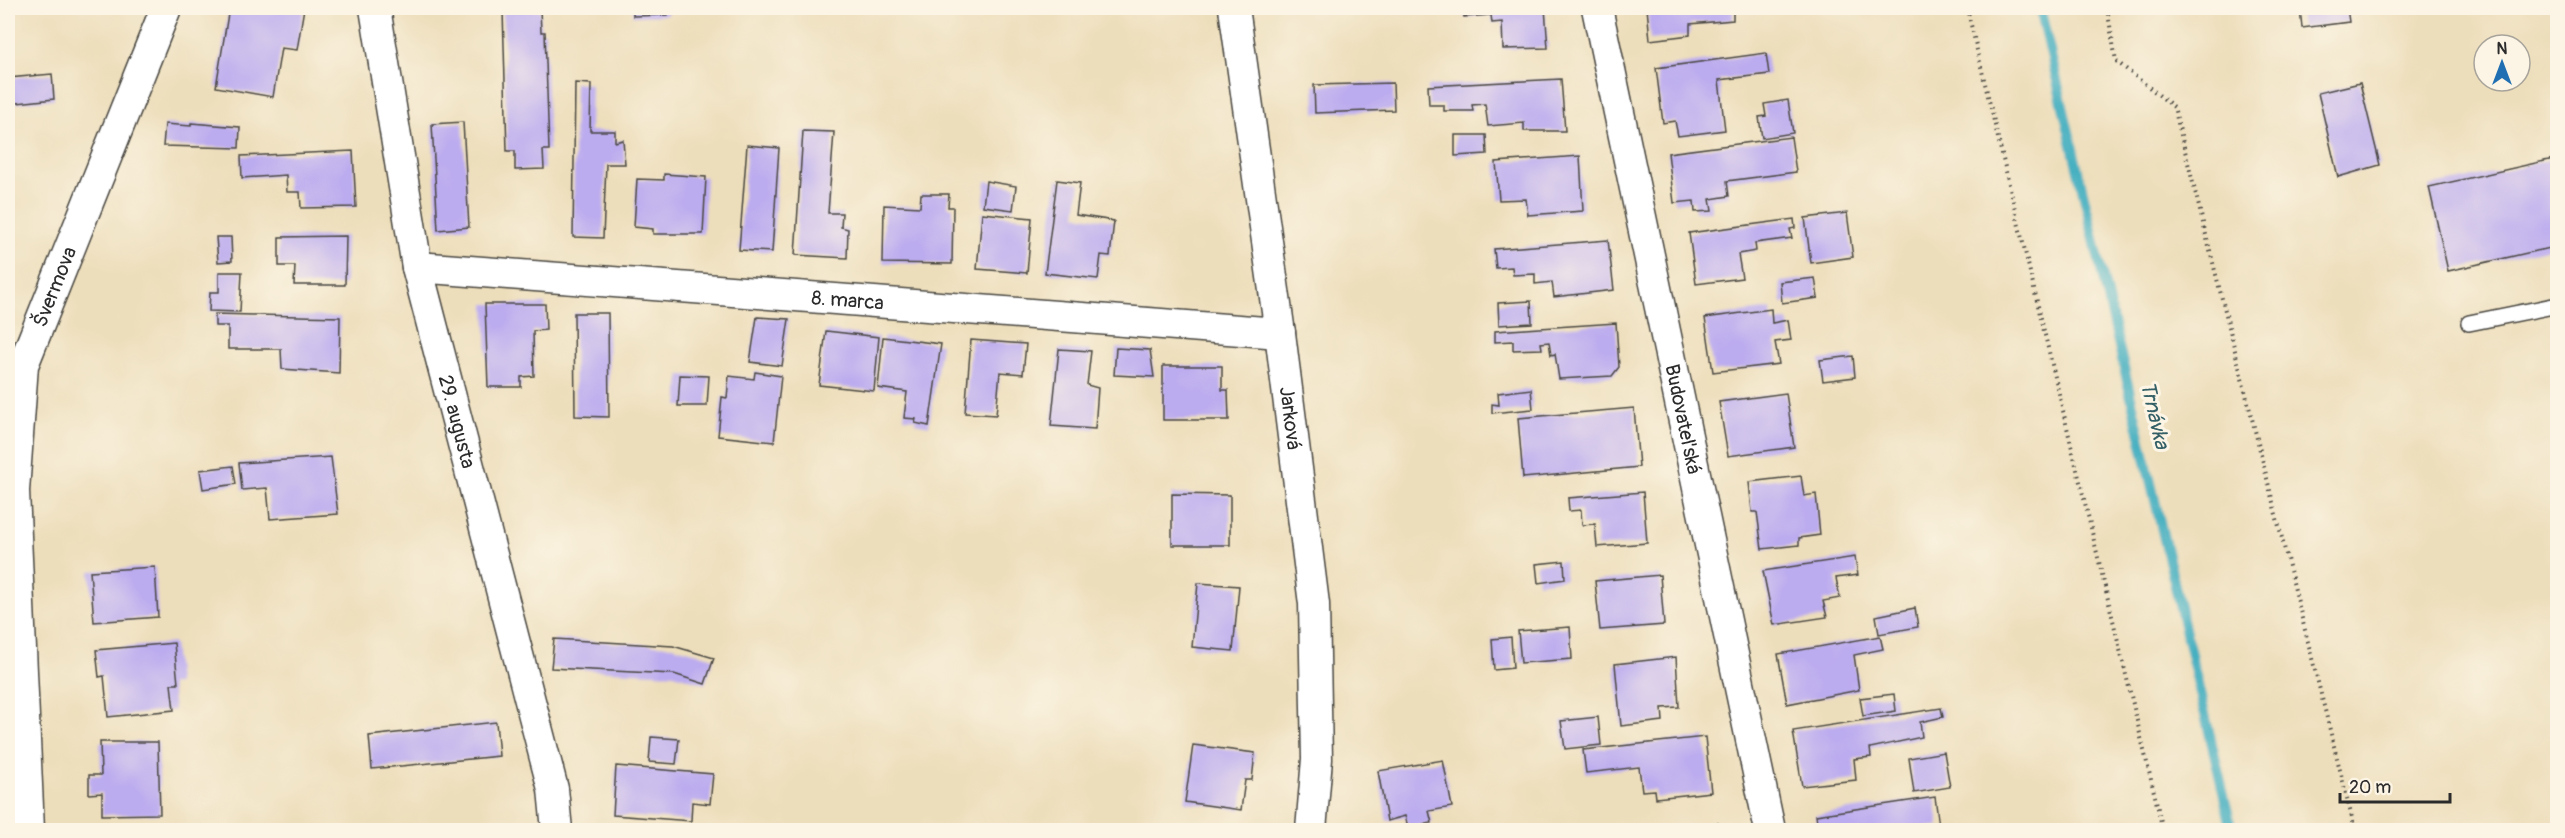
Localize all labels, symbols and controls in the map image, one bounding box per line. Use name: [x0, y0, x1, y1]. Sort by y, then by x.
north arrow: [2472, 33, 2532, 93]
text: N: [2497, 39, 2508, 59]
street label: Švermova: [27, 243, 82, 331]
street label: 8. marca: [811, 285, 885, 316]
street label: Budovateľská: [1659, 362, 1707, 476]
street label: 29. augusta: [433, 372, 481, 471]
water label: Trnávka: [2134, 379, 2176, 453]
street label: Jarková: [1274, 385, 1307, 451]
scale bar: [2340, 766, 2450, 804]
text: 20 m: [2349, 776, 2391, 799]

